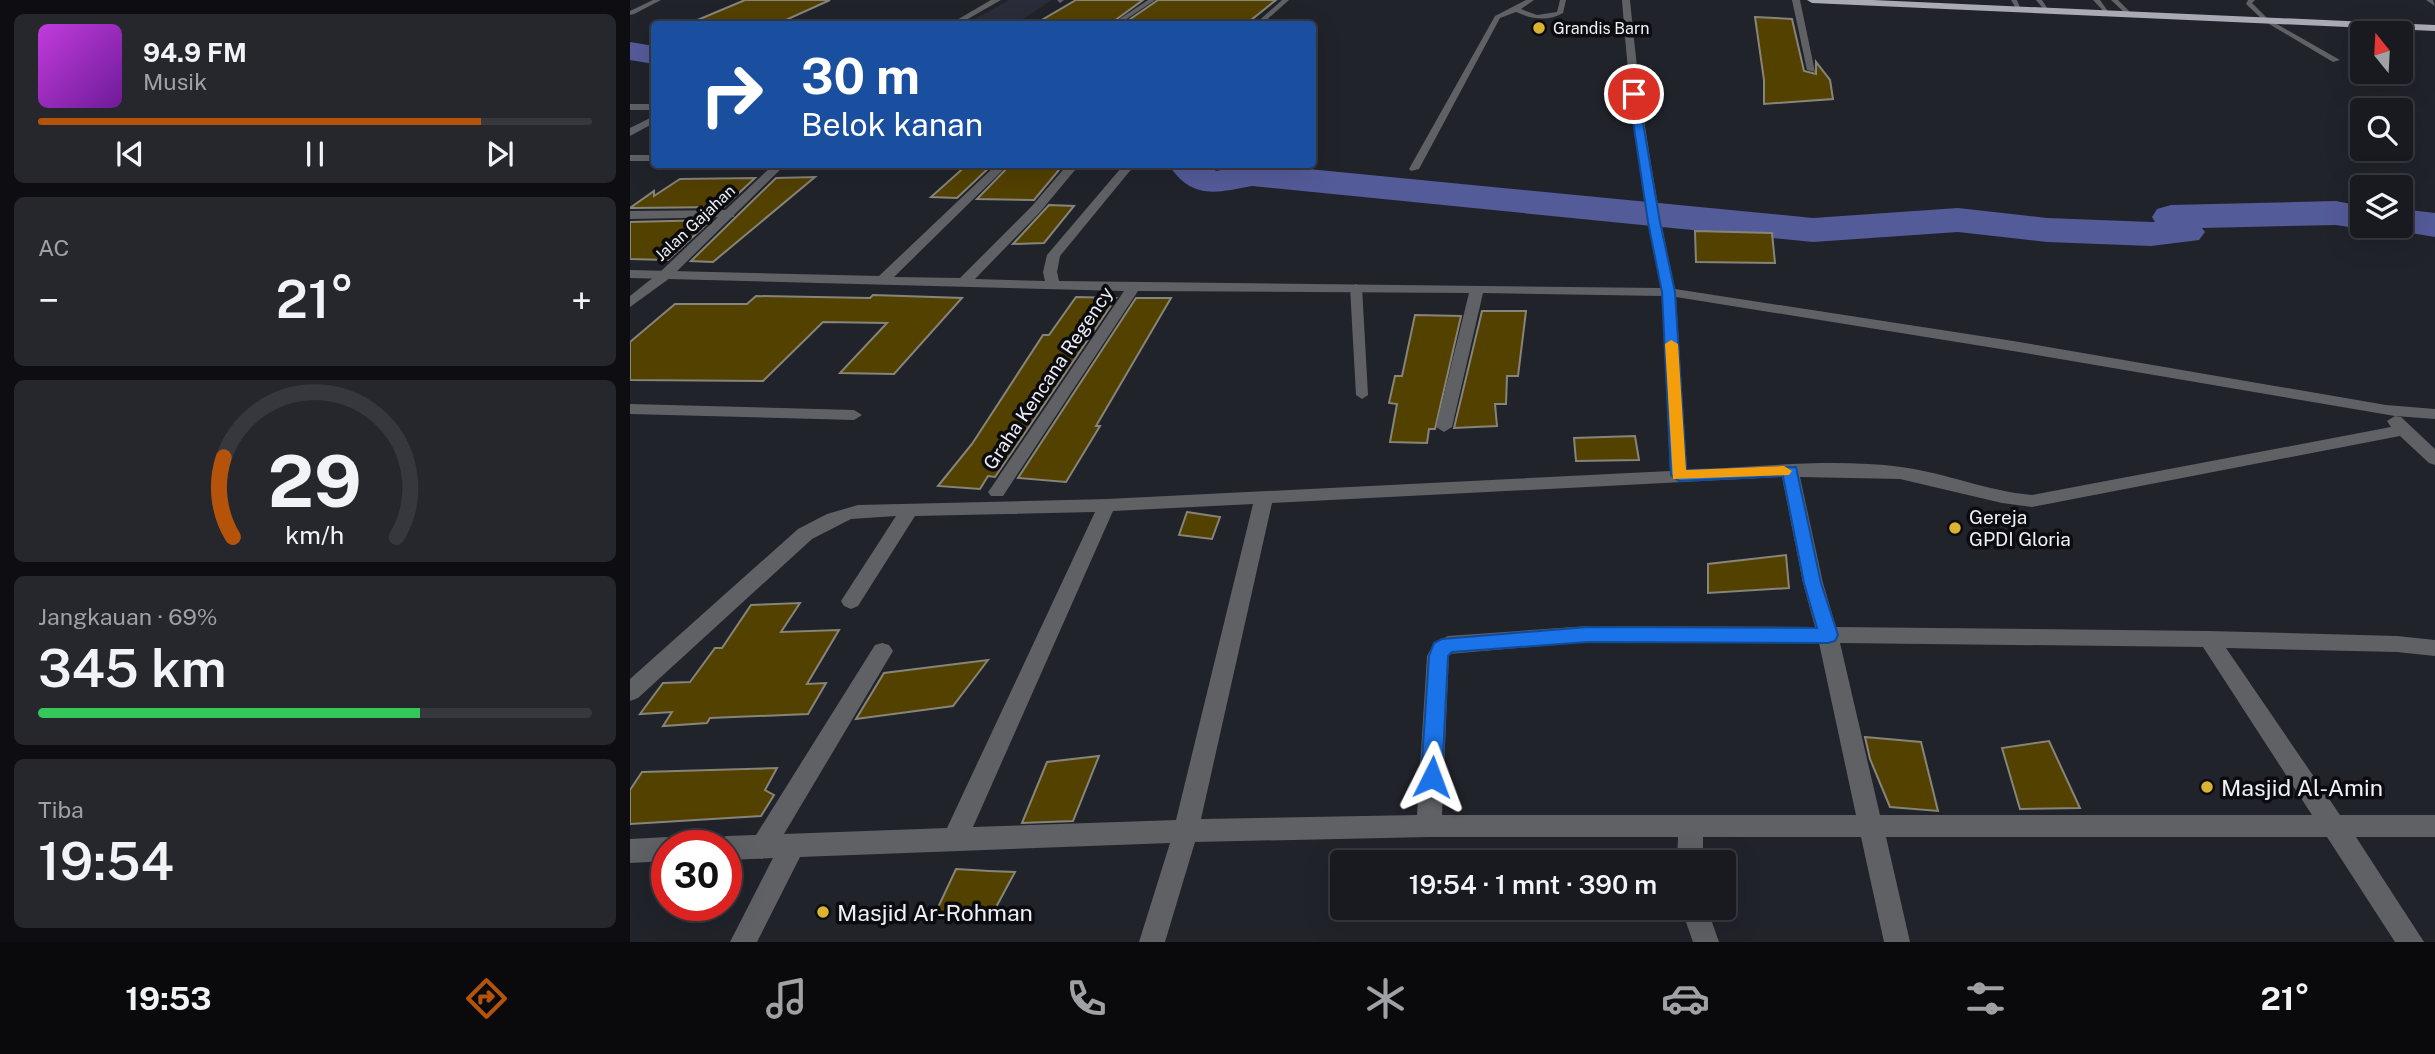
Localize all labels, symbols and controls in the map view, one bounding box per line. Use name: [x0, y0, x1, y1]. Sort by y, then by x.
place label: Grandis Barn: [1553, 19, 1649, 38]
marker: Grandis Barn: [1531, 20, 1547, 36]
north arrow: [2350, 21, 2413, 84]
map controls: [2350, 21, 2413, 238]
text: 94.9 FM: [143, 37, 247, 68]
text: 30 m: [801, 47, 920, 105]
icon: right: [686, 49, 777, 140]
pin: [1604, 64, 1664, 124]
text: Musik: [143, 68, 207, 95]
icon: arrive: [1615, 75, 1653, 113]
button: search: [2350, 98, 2413, 161]
text: Belok kanan: [801, 106, 983, 143]
icon: previous: [111, 135, 149, 173]
icon: pause: [296, 135, 334, 173]
icon: next: [481, 135, 519, 173]
button: layers: [2350, 175, 2413, 238]
street label: Jalan Gajahan: [651, 181, 739, 265]
text: AC: [38, 234, 69, 261]
text: 21°: [276, 269, 354, 330]
text: −: [38, 278, 59, 323]
text: +: [571, 278, 592, 323]
street label: Graha Kencana Regency: [979, 283, 1117, 473]
text: 29: [268, 438, 362, 523]
place label: Gereja GPDI Gloria: [1969, 506, 2071, 550]
text: km/h: [286, 520, 344, 550]
marker: Gereja GPDI Gloria: [1947, 520, 1963, 536]
text: Jangkauan · 69%: [38, 603, 218, 630]
text: 345 km: [38, 638, 227, 699]
position arrow: [1395, 740, 1469, 814]
place label: Masjid Al-Amin: [2221, 774, 2383, 801]
marker: Masjid Al-Amin: [2199, 779, 2215, 795]
text: Tiba: [38, 796, 84, 823]
speed limit sign: 30: [651, 830, 742, 921]
text: 19:54: [38, 831, 174, 892]
text: 19:54 · 1 mnt · 390 m: [1409, 869, 1657, 900]
place label: Masjid Ar-Rohman: [837, 899, 1033, 926]
marker: Masjid Ar-Rohman: [815, 904, 831, 920]
icon: directions: [462, 974, 511, 1023]
icon: music: [762, 974, 811, 1023]
icon: phone: [1062, 974, 1111, 1023]
icon: climate: [1361, 974, 1410, 1023]
icon: car: [1661, 974, 1710, 1023]
icon: filters: [1961, 974, 2010, 1023]
text: 19:53: [125, 980, 212, 1017]
text: 21°: [2260, 980, 2310, 1017]

